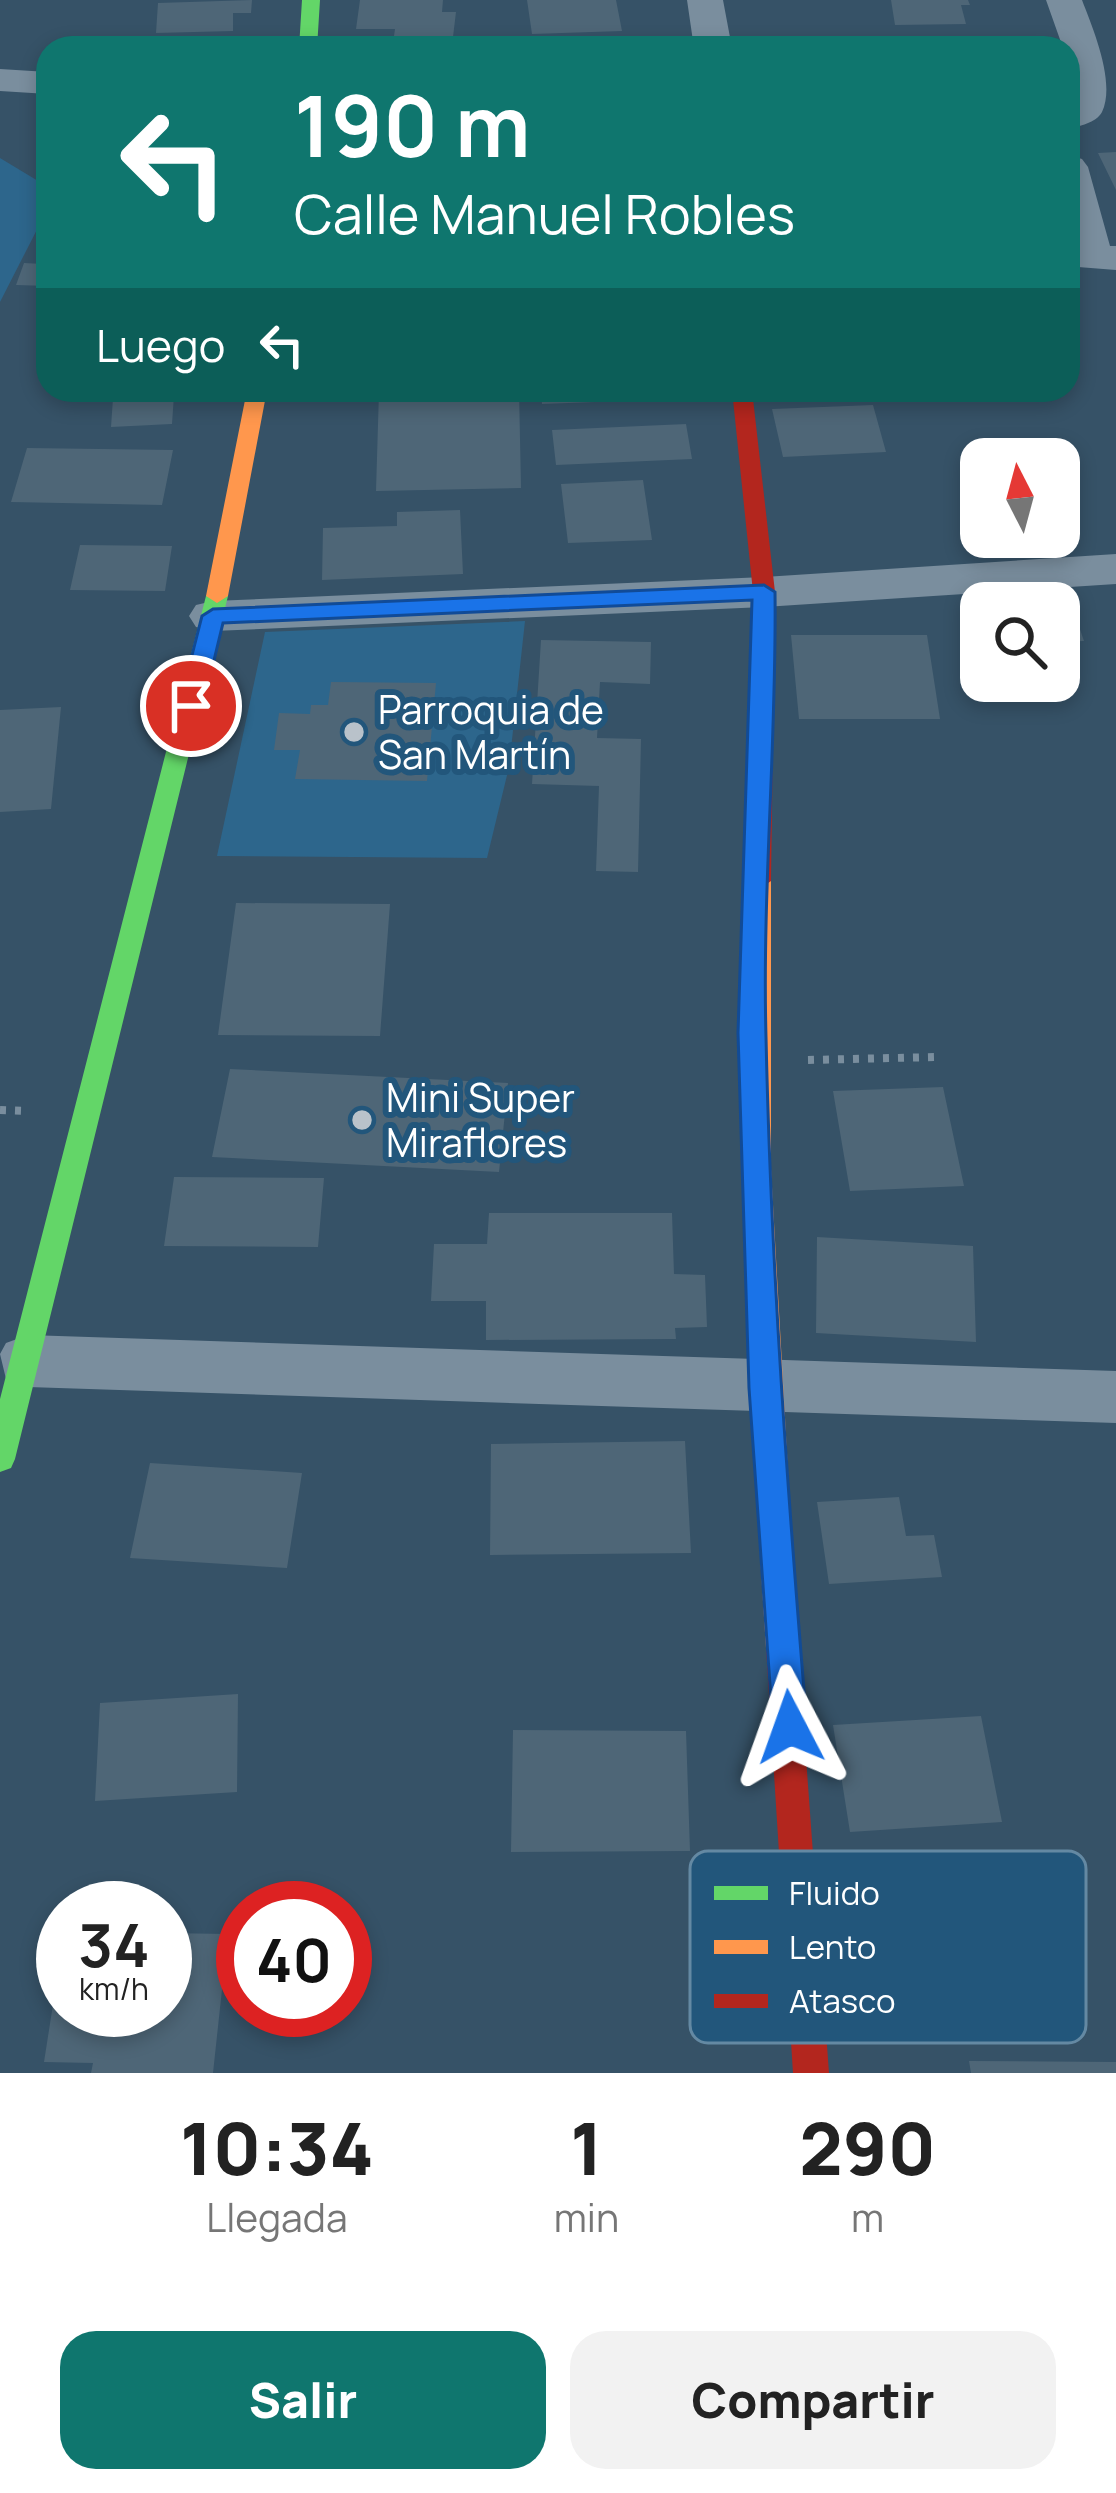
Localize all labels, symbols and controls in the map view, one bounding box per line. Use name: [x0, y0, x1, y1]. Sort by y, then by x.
text: 190 m: [294, 67, 531, 182]
icon: left: [96, 84, 252, 240]
text: Calle Manuel Robles: [294, 176, 795, 250]
icon: left: [249, 312, 315, 378]
text: Luego: [96, 314, 225, 376]
north arrow: [960, 438, 1080, 558]
map controls: [960, 438, 1080, 702]
button: search: [960, 582, 1080, 702]
pin: [140, 655, 242, 757]
icon: arrive: [158, 673, 224, 739]
place label: Parroquia de San Martín: [378, 682, 604, 781]
marker: Parroquia de San Martín: [341, 719, 367, 745]
place label: Mini Super Miraflores: [386, 1070, 575, 1169]
marker: Mini Super Miraflores: [349, 1107, 375, 1133]
position arrow: [727, 1664, 853, 1790]
legend: [690, 1851, 1086, 2043]
text: Fluido: [789, 1870, 880, 1915]
speed limit sign: 40: [216, 1881, 372, 2037]
text: 34: [78, 1903, 150, 1985]
text: Lento: [789, 1924, 876, 1969]
text: km/h: [79, 1968, 149, 2009]
text: Atasco: [789, 1978, 895, 2023]
text: 10:34: [180, 2098, 374, 2197]
text: 1: [570, 2098, 603, 2197]
text: 290: [799, 2098, 936, 2197]
text: Llegada: [206, 2190, 348, 2244]
text: min: [554, 2190, 619, 2244]
text: m: [851, 2190, 884, 2244]
button: Salir: [60, 2331, 546, 2469]
button: Compartir: [570, 2331, 1056, 2469]

